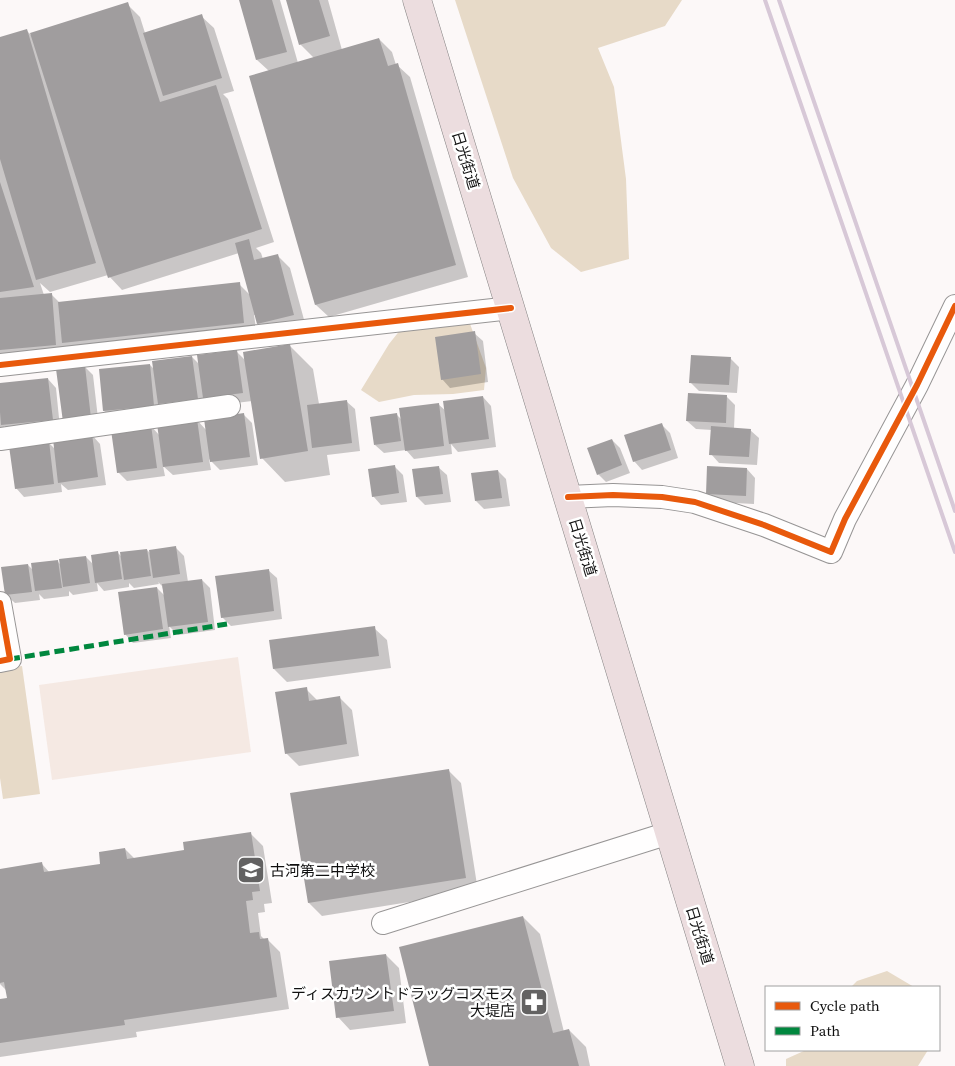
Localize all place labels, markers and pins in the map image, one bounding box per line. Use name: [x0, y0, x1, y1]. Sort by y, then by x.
school or university icon: 古河第二中学校: [236, 855, 266, 885]
place label: 古河第二中学校: [270, 860, 375, 881]
place label: ディスカウントドラッグコスモス 大堤店: [291, 983, 515, 1021]
pharmacy icon: ディスカウントドラッグコスモス 大堤店: [519, 987, 549, 1017]

